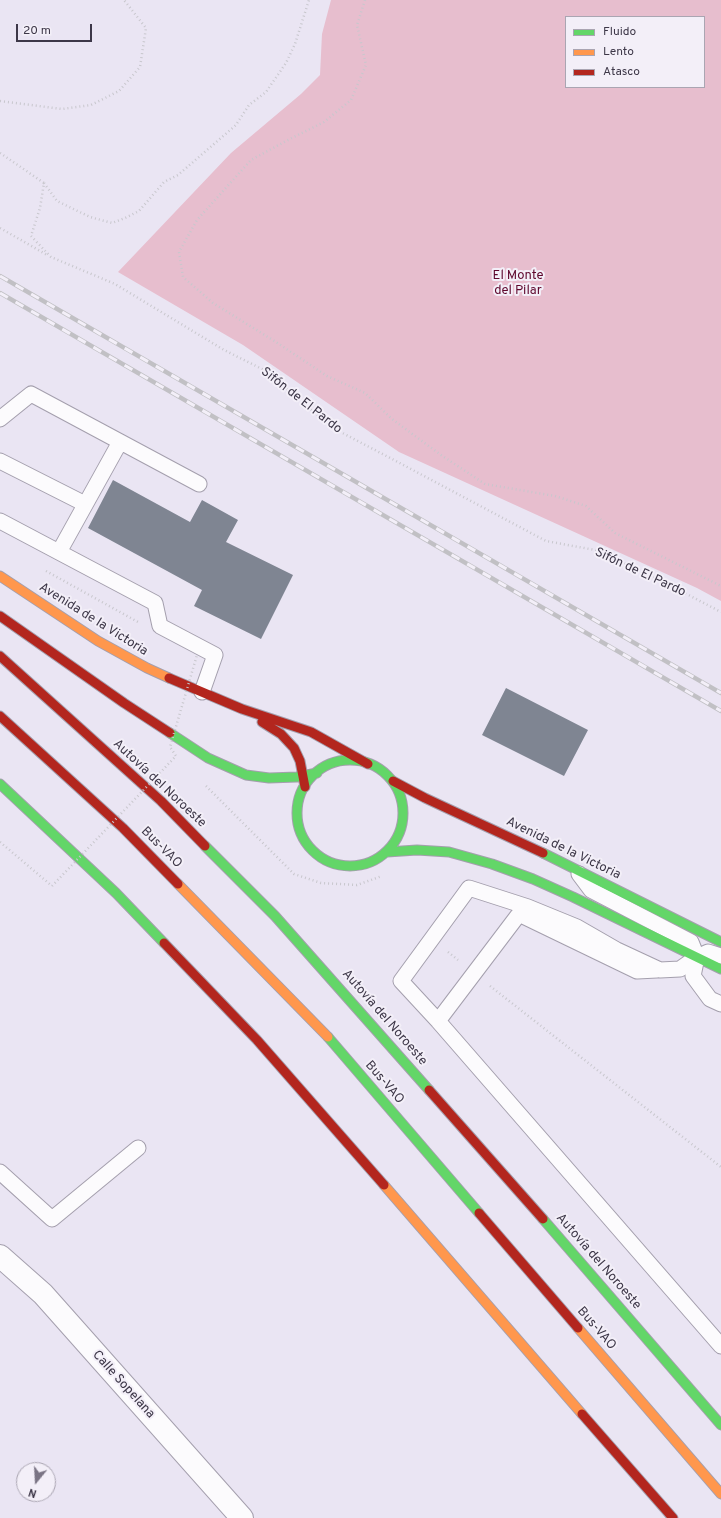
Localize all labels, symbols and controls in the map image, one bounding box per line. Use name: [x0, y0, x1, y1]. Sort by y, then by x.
scale bar: [18, 16, 94, 42]
legend: [565, 16, 705, 88]
text: 20 m: [23, 23, 51, 39]
text: Fluido: [603, 24, 636, 40]
text: Lento: [603, 44, 634, 60]
text: Atasco: [603, 64, 640, 80]
park label: El Monte del Pilar: [493, 268, 543, 299]
street label: Sifón de El Pardo: [257, 365, 345, 437]
street label: Sifón de El Pardo: [592, 545, 688, 601]
street label: Avenida de la Victoria: [36, 580, 150, 660]
street label: Autovía del Noroeste: [109, 737, 209, 831]
street label: Avenida de la Victoria: [503, 814, 623, 884]
street label: Bus-VAO: [137, 824, 185, 872]
street label: Autovía del Noroeste: [338, 967, 430, 1069]
street label: Bus-VAO: [361, 1058, 407, 1108]
street label: Autovía del Noroeste: [552, 1211, 644, 1313]
street label: Bus-VAO: [573, 1304, 619, 1354]
street label: Calle Sopelana: [88, 1348, 158, 1422]
north arrow: [16, 1462, 56, 1502]
text: N: [27, 1485, 39, 1500]

